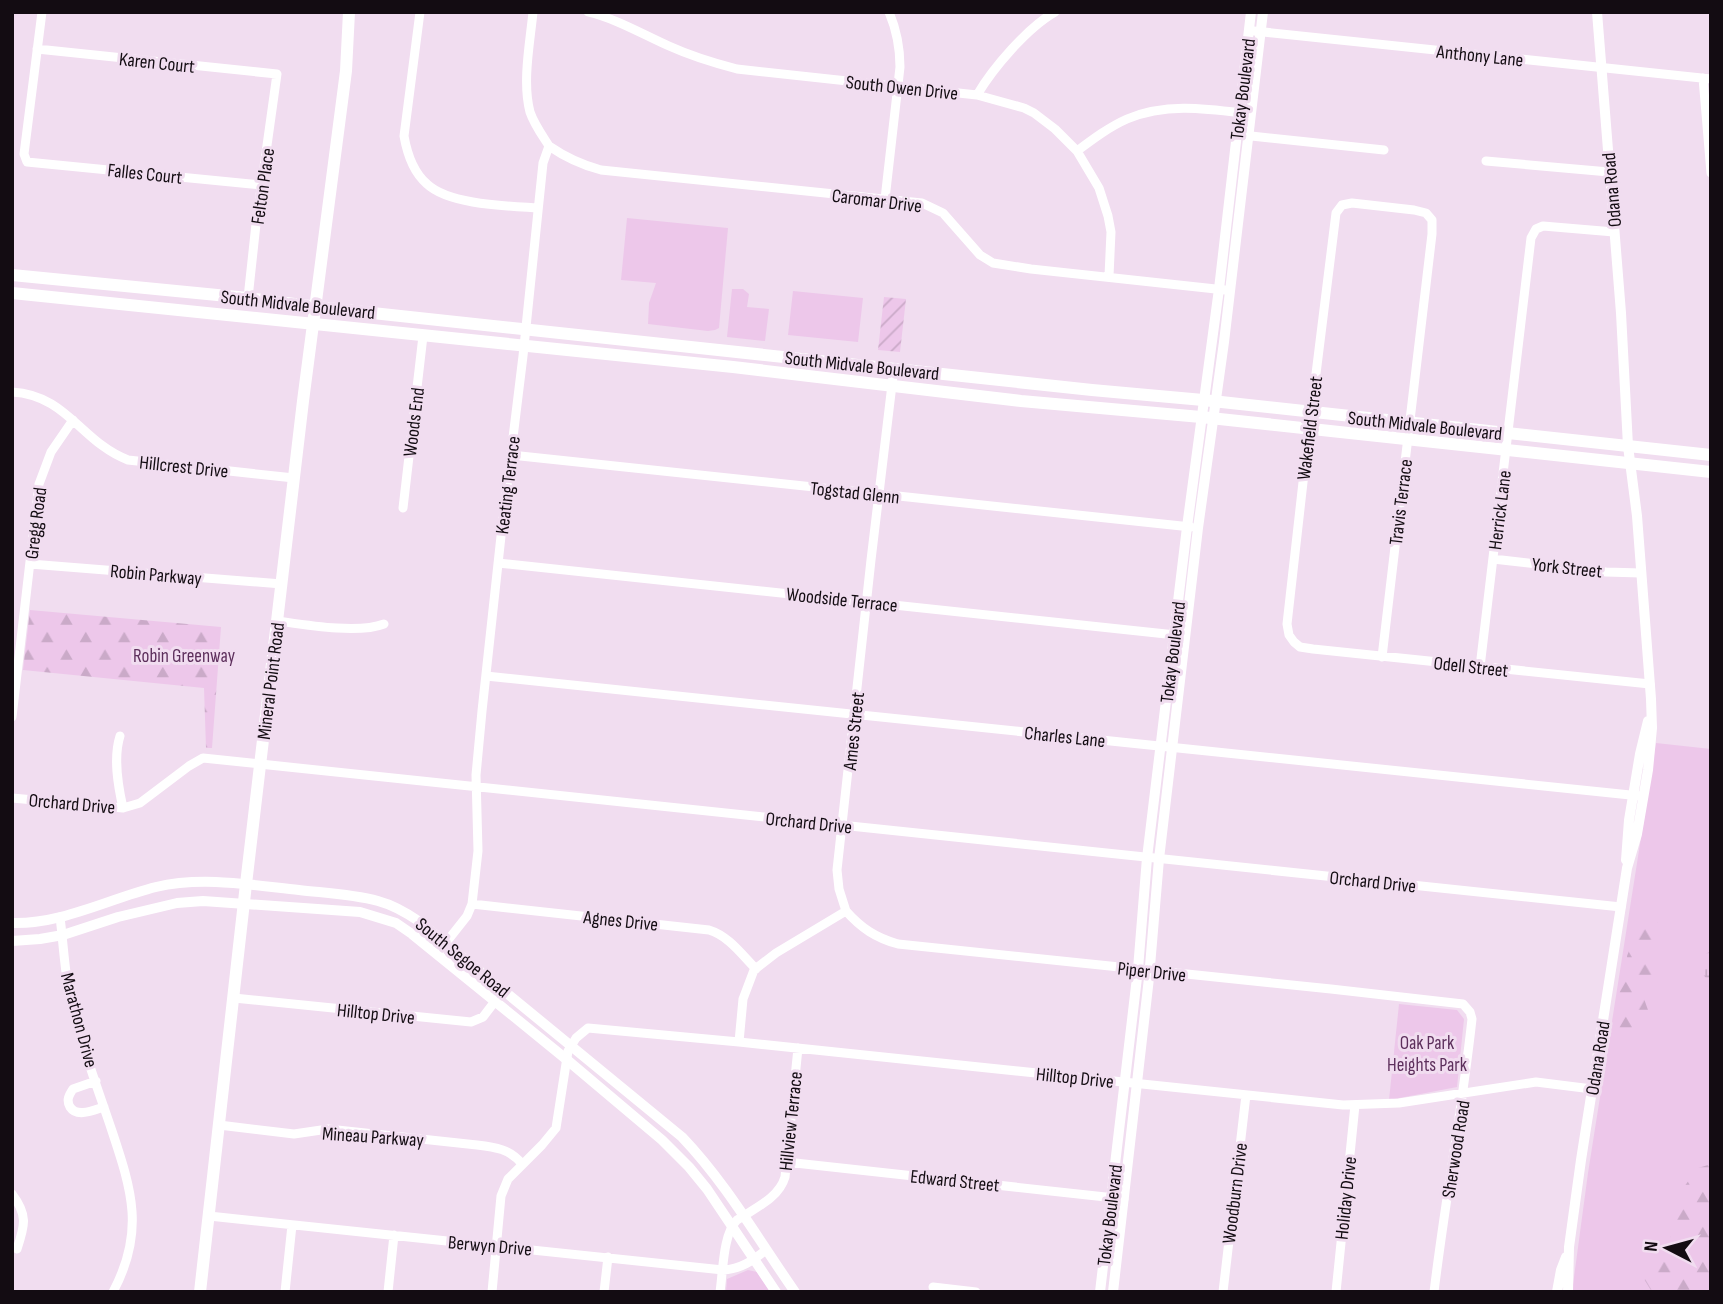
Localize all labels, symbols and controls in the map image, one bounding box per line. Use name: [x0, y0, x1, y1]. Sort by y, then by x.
street label: Tokay Boulevard: [1226, 37, 1261, 141]
street label: Anthony Lane: [1434, 40, 1524, 72]
street label: Karen Court: [118, 48, 196, 79]
street label: South Owen Drive: [845, 71, 959, 106]
street label: Felton Place: [247, 147, 280, 226]
street label: Odana Road: [1598, 152, 1627, 228]
street label: Falles Court: [106, 159, 184, 190]
street label: Caromar Drive: [831, 185, 923, 218]
street label: South Midvale Boulevard: [220, 286, 376, 325]
street label: South Midvale Boulevard: [784, 347, 940, 386]
street label: Wakefield Street: [1293, 375, 1328, 481]
street label: Woods End: [399, 386, 430, 458]
street label: South Midvale Boulevard: [1347, 407, 1503, 446]
street label: Keating Terrace: [491, 435, 526, 535]
street label: Hillcrest Drive: [138, 451, 229, 484]
street label: Travis Terrace: [1385, 458, 1418, 547]
street label: Herrick Lane: [1484, 469, 1517, 551]
street label: Togstad Glenn: [809, 477, 901, 510]
street label: Gregg Road: [21, 486, 52, 560]
street label: York Street: [1530, 553, 1603, 584]
street label: Robin Parkway: [109, 560, 203, 591]
street label: Woodside Terrace: [785, 583, 899, 618]
street label: Tokay Boulevard: [1156, 600, 1191, 704]
street label: Mineral Point Road: [253, 621, 290, 741]
park label: Robin Greenway: [133, 645, 236, 668]
street label: Odell Street: [1432, 652, 1510, 683]
street label: Ames Street: [839, 691, 870, 772]
street label: Charles Lane: [1023, 722, 1106, 753]
street label: Orchard Drive: [28, 789, 116, 820]
street label: Orchard Drive: [764, 808, 853, 839]
street label: Orchard Drive: [1328, 867, 1417, 898]
street label: Agnes Drive: [581, 906, 659, 937]
street label: South Segoe Road: [410, 913, 514, 1003]
street label: Piper Drive: [1116, 957, 1187, 988]
street label: Marathon Drive: [55, 970, 102, 1070]
street label: Hilltop Drive: [336, 999, 416, 1030]
street label: Odana Road: [1581, 1020, 1616, 1097]
park label: Oak Park Heights Park: [1387, 1032, 1468, 1077]
street label: Hilltop Drive: [1035, 1063, 1115, 1094]
street label: Hillview Terrace: [775, 1070, 808, 1172]
street label: Sherwood Road: [1437, 1099, 1476, 1200]
street label: Mineau Parkway: [321, 1122, 425, 1153]
street label: Woodburn Drive: [1218, 1141, 1253, 1245]
street label: Holiday Drive: [1331, 1155, 1362, 1241]
street label: Tokay Boulevard: [1093, 1163, 1128, 1267]
street label: Edward Street: [909, 1165, 1001, 1198]
north arrow: [1632, 1213, 1702, 1283]
street label: Berwyn Drive: [447, 1231, 533, 1262]
text: N: [1640, 1240, 1664, 1253]

